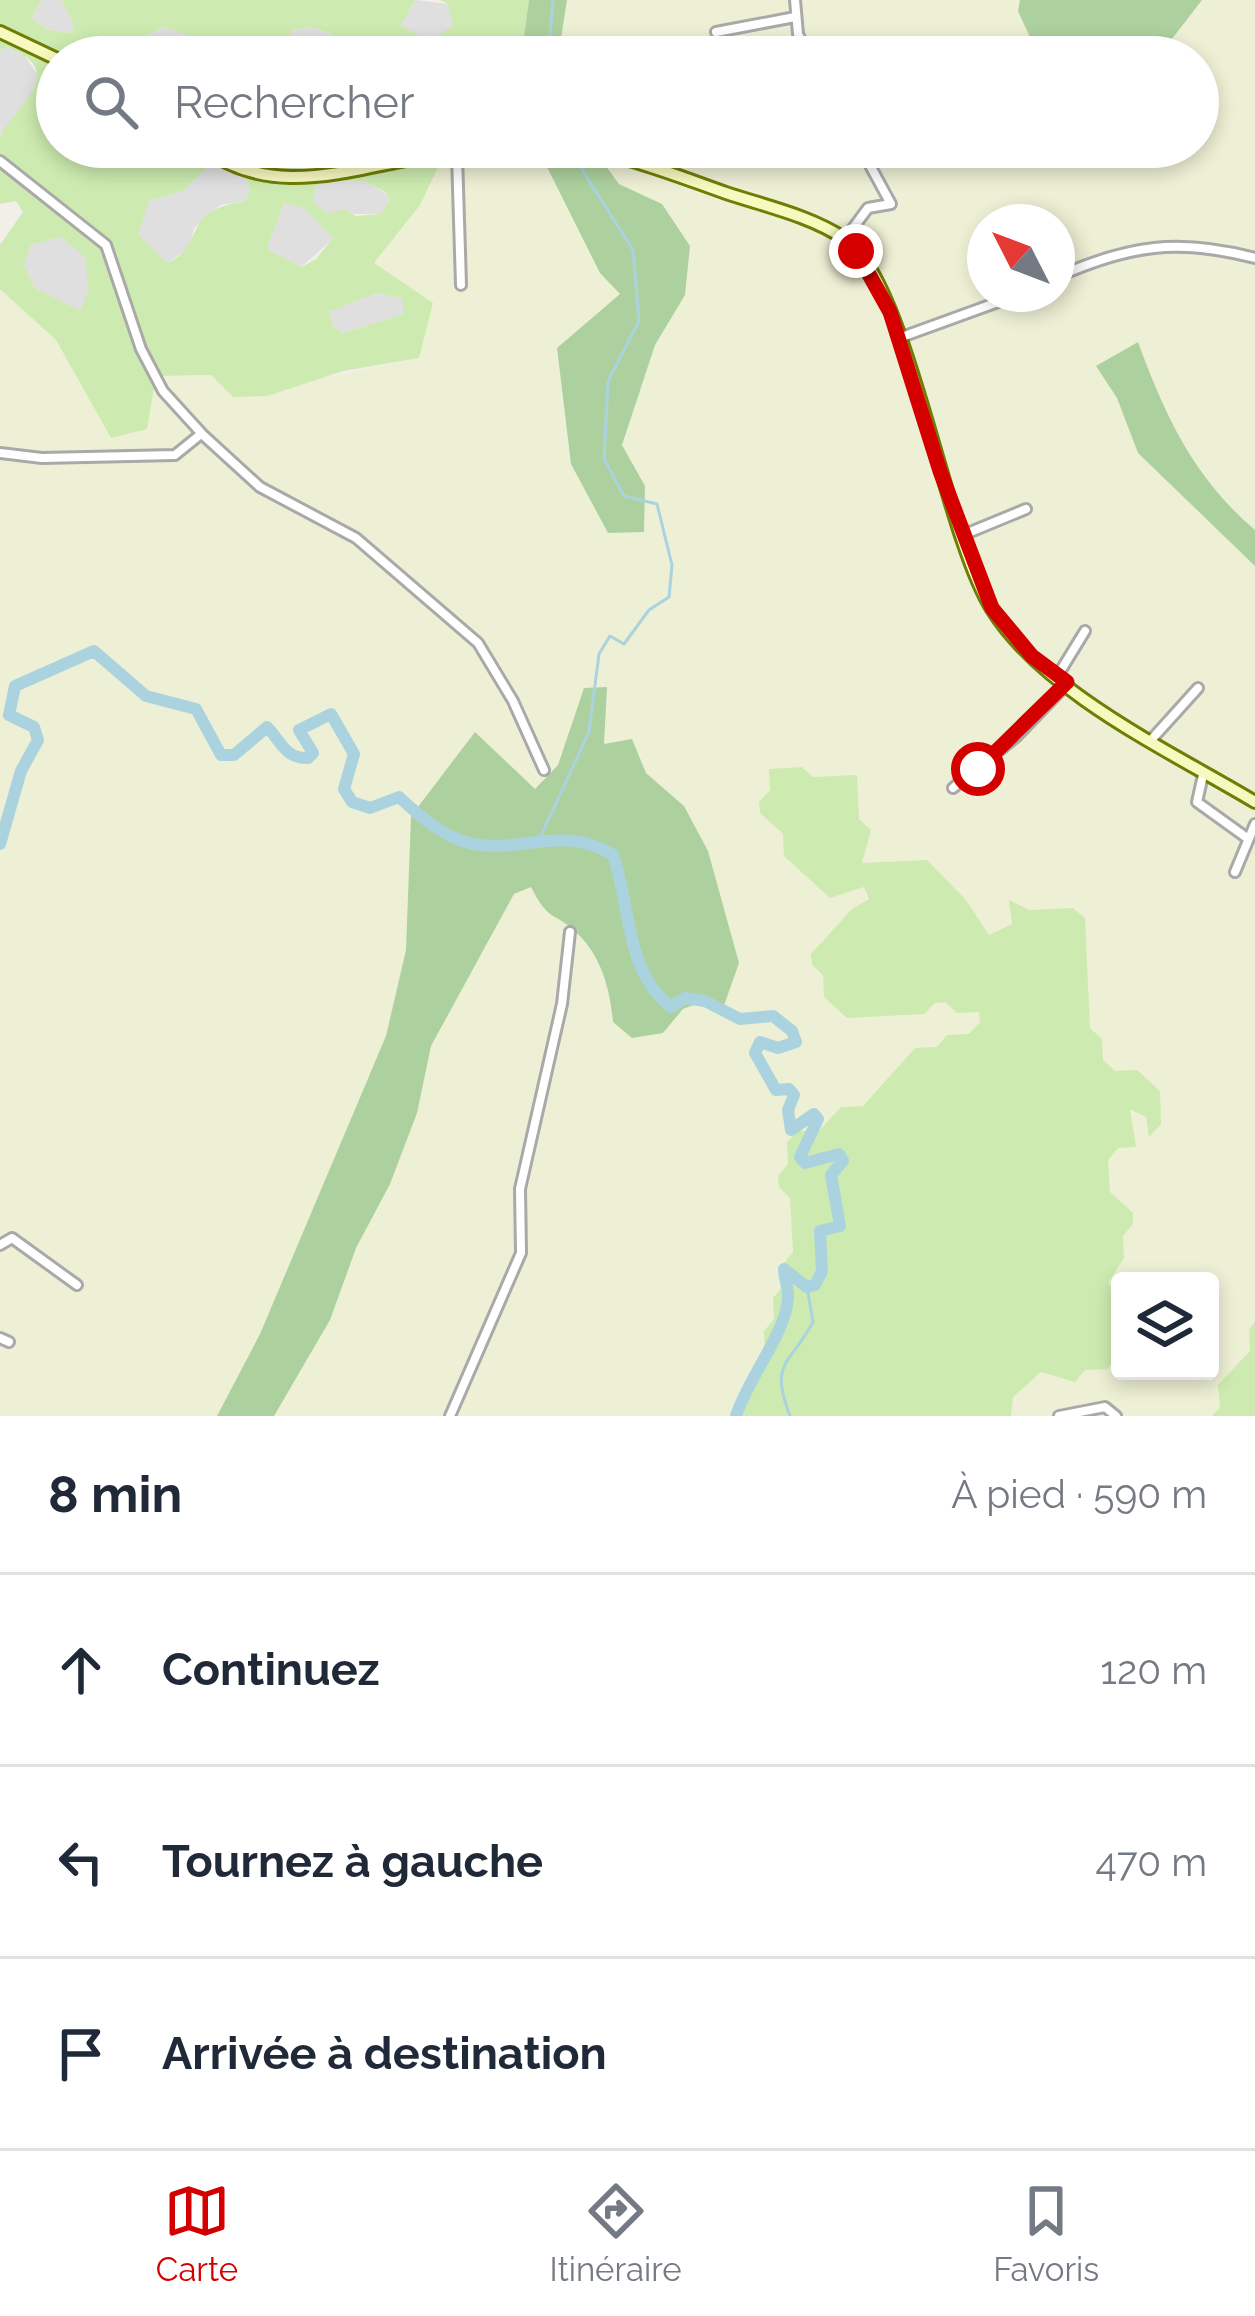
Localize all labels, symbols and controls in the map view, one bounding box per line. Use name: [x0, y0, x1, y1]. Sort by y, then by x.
search box: [36, 36, 1219, 168]
icon: search: [78, 69, 144, 135]
text: Rechercher: [174, 76, 415, 129]
north arrow: [967, 204, 1075, 312]
route end: [829, 224, 883, 278]
route start: [951, 742, 1005, 796]
map controls: [1111, 1272, 1219, 1380]
button: layers: [1111, 1272, 1219, 1380]
text: 8 min: [48, 1464, 182, 1524]
text: À pied · 590 m: [951, 1471, 1207, 1517]
icon: ahead: [48, 1637, 114, 1703]
text: Continuez: [162, 1643, 380, 1696]
text: 120 m: [1100, 1647, 1207, 1693]
icon: left: [48, 1829, 114, 1895]
text: Tournez à gauche: [162, 1835, 543, 1888]
text: 470 m: [1096, 1839, 1207, 1885]
icon: arrive: [48, 2021, 114, 2087]
text: Arrivée à destination: [162, 2027, 607, 2080]
tab: Carte: [156, 2178, 238, 2289]
tab: Itinéraire: [550, 2178, 682, 2289]
tab: Favoris: [993, 2178, 1099, 2289]

